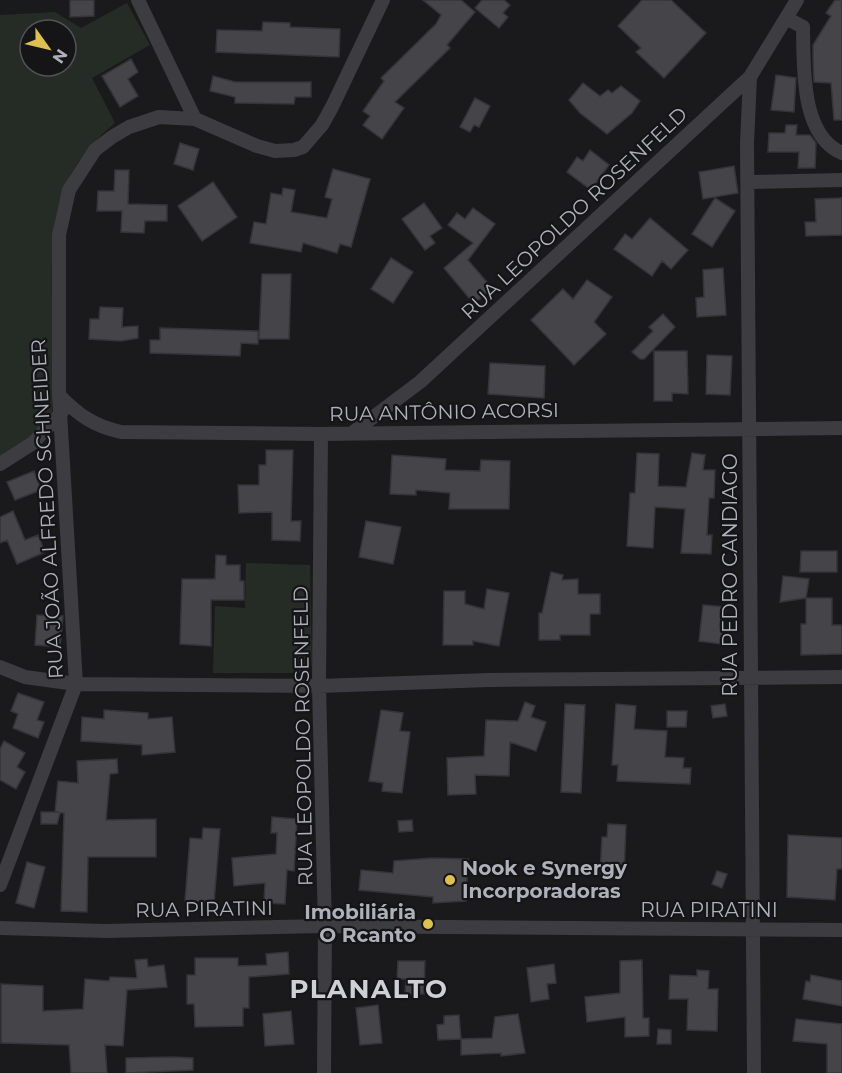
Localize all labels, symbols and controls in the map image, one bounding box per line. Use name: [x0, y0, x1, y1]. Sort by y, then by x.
north arrow: [18, 18, 78, 78]
text: N: [49, 45, 72, 67]
street label: RUA LEOPOLDO ROSENFELD: [456, 102, 692, 324]
street label: RUA JOÃO ALFREDO SCHNEIDER: [26, 338, 68, 680]
street label: RUA ANTÔNIO ACORSI: [329, 398, 559, 426]
street label: RUA PEDRO CANDIAGO: [718, 453, 742, 697]
street label: RUA LEOPOLDO ROSENFELD: [288, 586, 318, 886]
place label: Nook e Synergy Incorporadoras: [462, 856, 628, 903]
marker: Nook e Synergy Incorporadoras: [443, 873, 457, 887]
street label: RUA PIRATINI: [135, 896, 273, 922]
street label: RUA PIRATINI: [640, 898, 778, 922]
place label: Imobiliária O Rcanto: [304, 900, 416, 947]
marker: Imobiliária O Rcanto: [421, 917, 435, 931]
district label: PLANALTO: [290, 973, 448, 1005]

